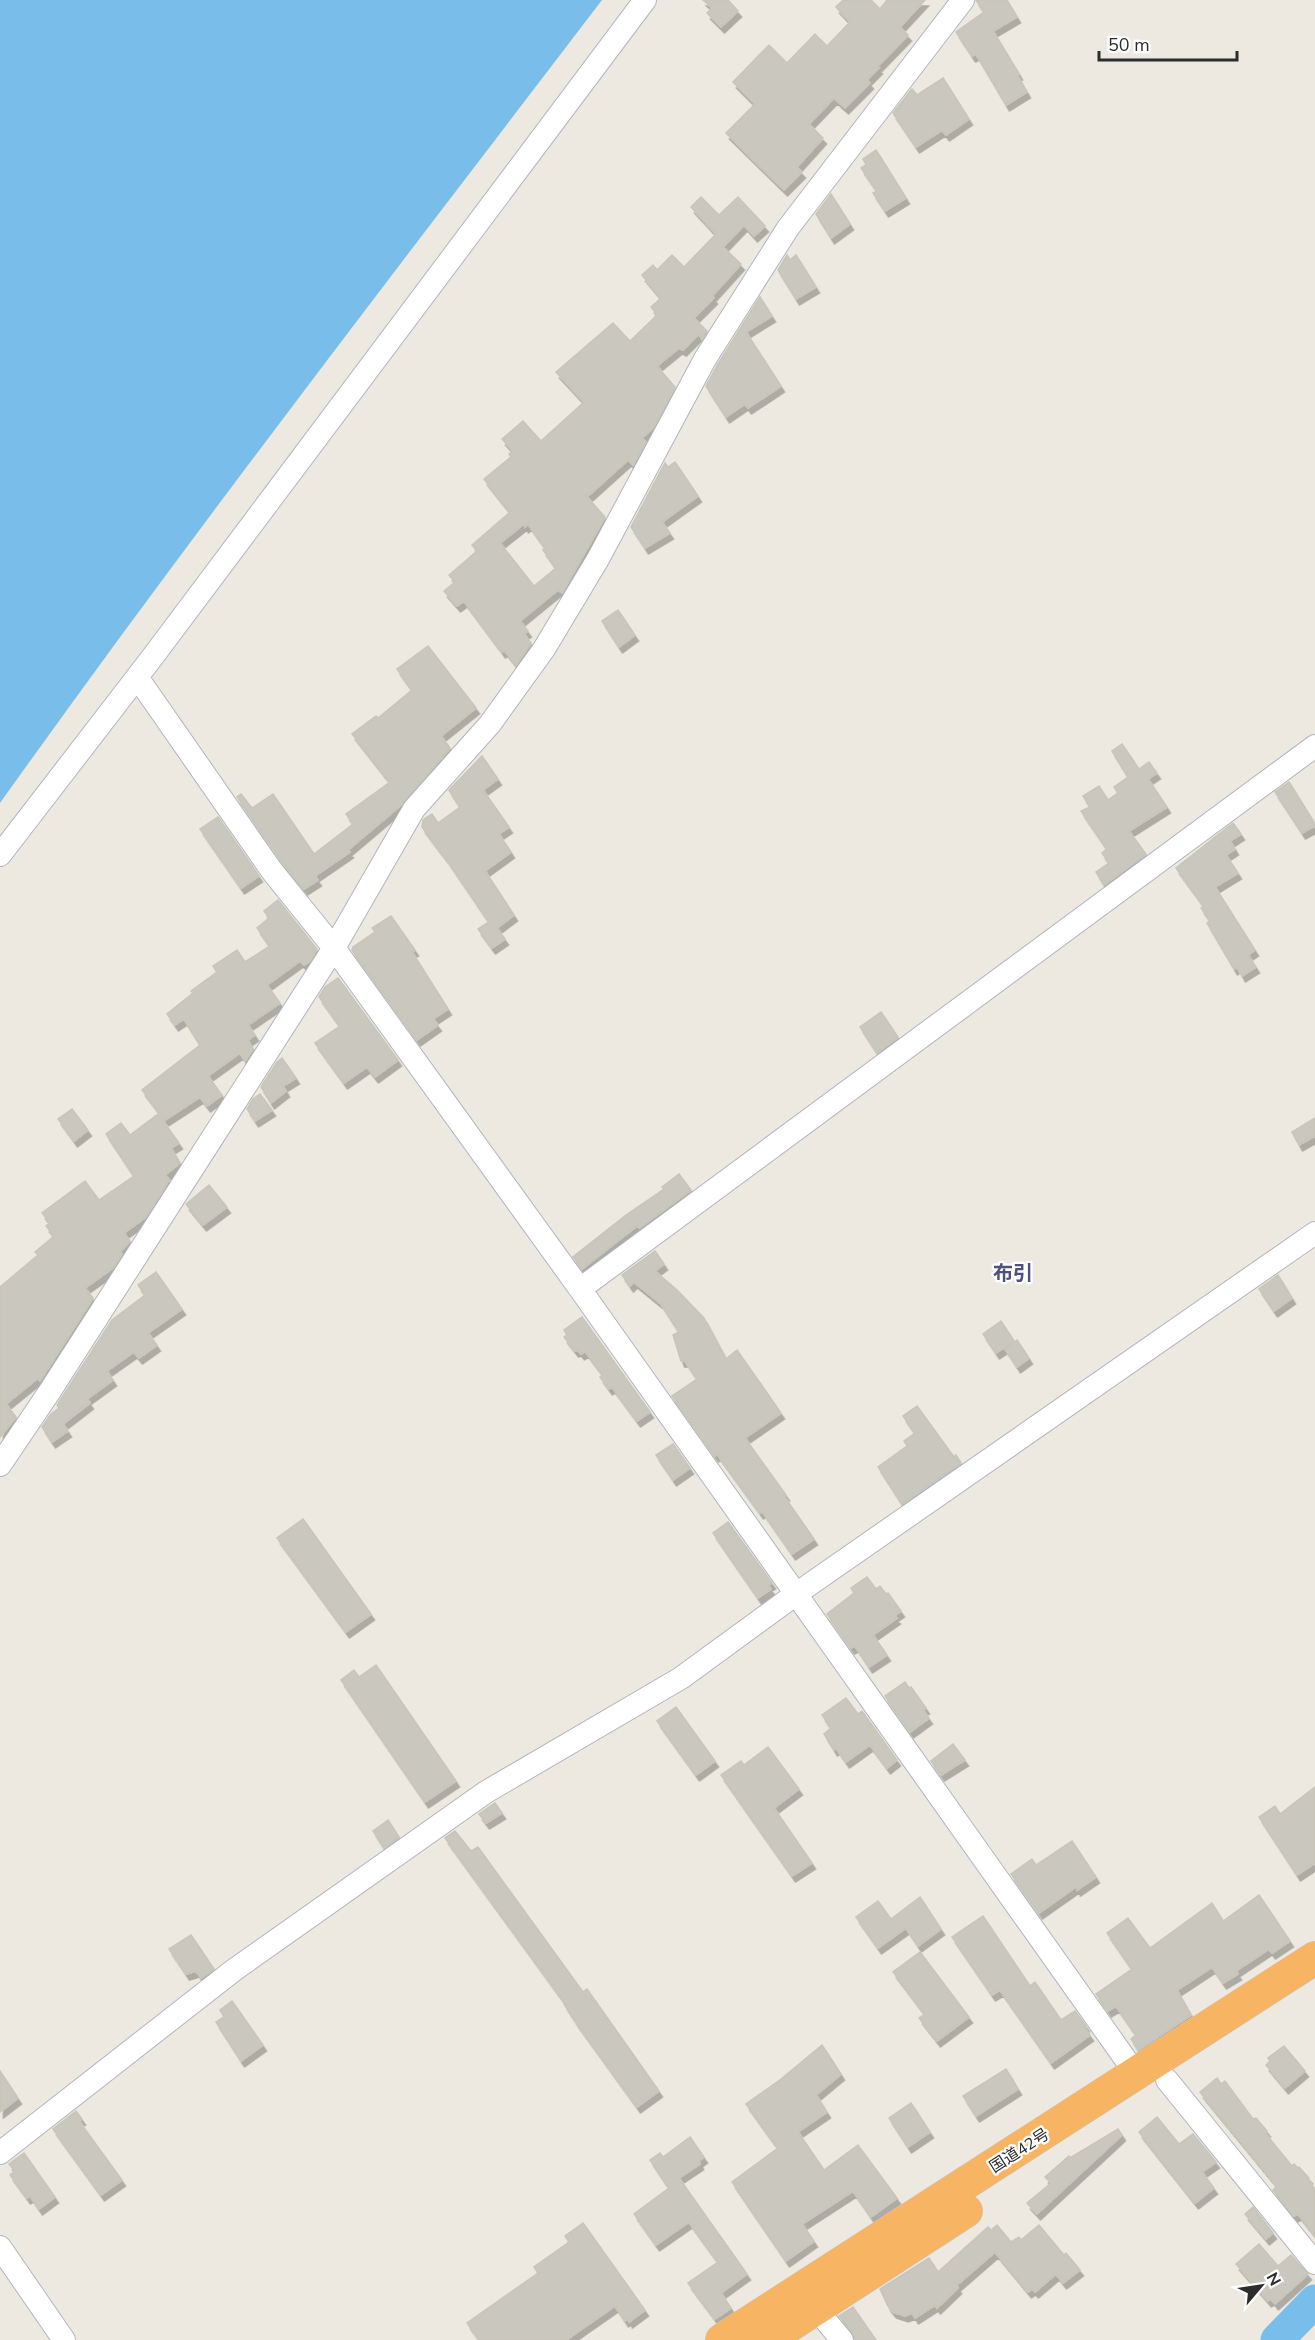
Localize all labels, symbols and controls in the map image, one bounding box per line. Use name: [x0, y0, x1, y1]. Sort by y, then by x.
scale bar: [1099, 24, 1237, 62]
text: 50 m: [1108, 33, 1150, 57]
district label: 布引: [993, 1260, 1033, 1287]
street label: 国道42号: [985, 2123, 1054, 2178]
north arrow: [1231, 2256, 1291, 2316]
text: N: [1261, 2269, 1286, 2290]

